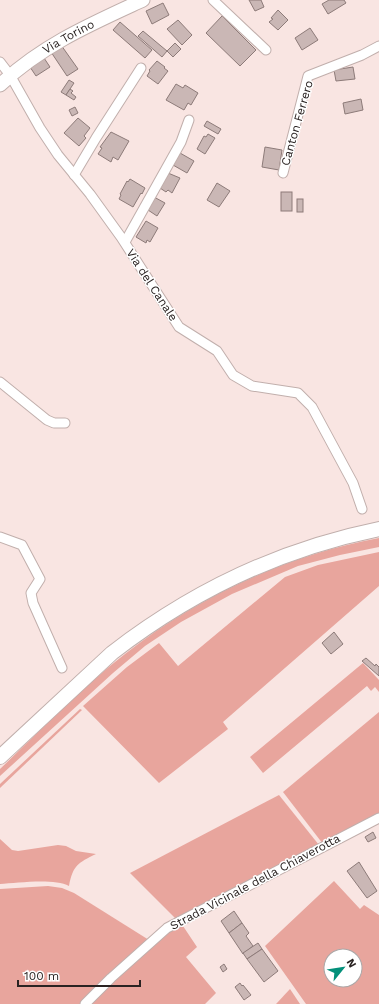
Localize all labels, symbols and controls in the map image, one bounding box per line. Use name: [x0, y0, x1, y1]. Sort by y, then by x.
street label: Via Torino: [40, 17, 97, 57]
street label: Canton Ferrero: [278, 79, 316, 167]
street label: Via del Canale: [123, 246, 181, 324]
street label: Strada Vicinale della Chiaverotta: [168, 831, 343, 933]
north arrow: [323, 948, 363, 988]
text: N: [344, 956, 359, 970]
scale bar: [18, 962, 140, 988]
text: 100 m: [24, 969, 59, 983]

